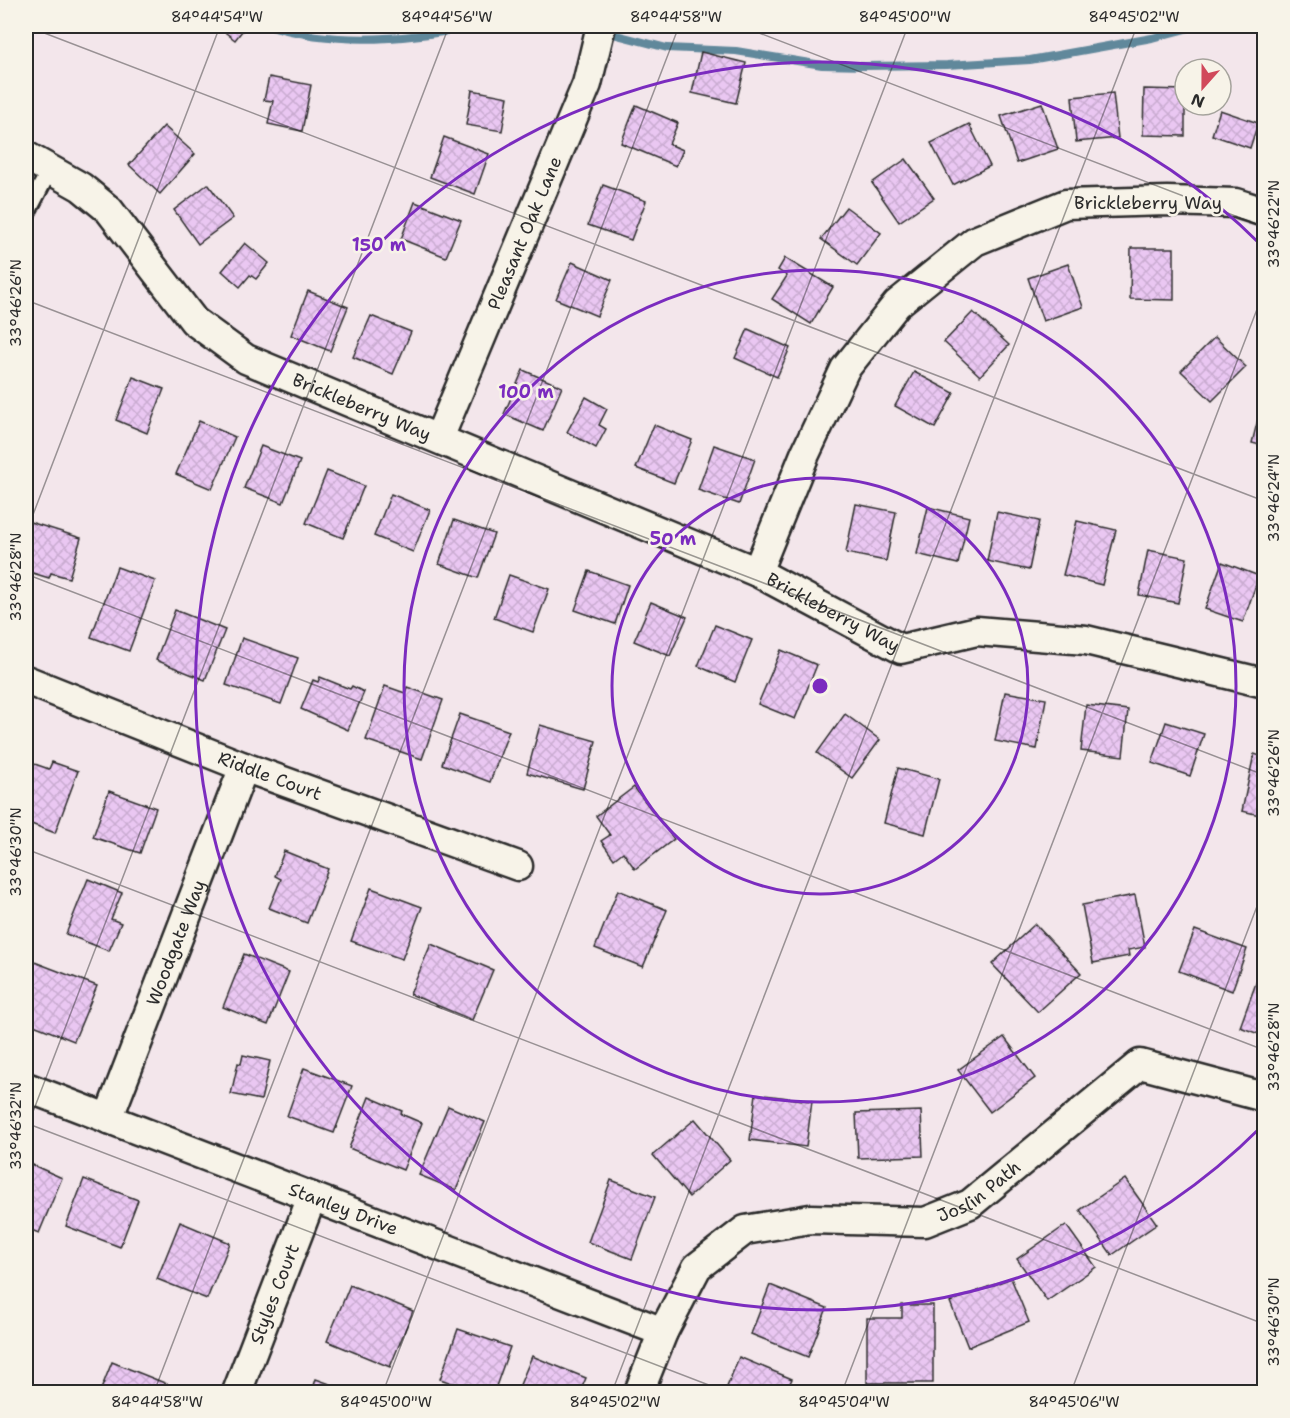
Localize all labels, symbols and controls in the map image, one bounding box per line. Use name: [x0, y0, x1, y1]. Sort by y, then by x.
text: 84°44'54"W: [171, 7, 263, 27]
text: 84°44'56"W: [401, 7, 493, 27]
text: 84°44'58"W: [630, 7, 722, 27]
text: 84°45'00"W: [859, 7, 951, 27]
text: 84°45'02"W: [1088, 7, 1180, 27]
north arrow: [1173, 57, 1233, 117]
text: N: [1188, 88, 1207, 113]
street label: Pleasant Oak Lane: [482, 153, 567, 314]
text: 33°46'22"N: [1264, 180, 1284, 268]
street label: Brickleberry Way: [1074, 191, 1222, 215]
text: 150 m: [352, 233, 407, 257]
text: 33°46'26"N: [6, 259, 26, 347]
street label: Brickleberry Way: [289, 368, 435, 447]
text: 100 m: [498, 380, 554, 404]
text: 33°46'24"N: [1264, 454, 1284, 542]
text: 50 m: [650, 527, 697, 551]
text: 33°46'28"N: [6, 533, 26, 621]
street label: Brickleberry Way: [762, 567, 904, 658]
centre of rings: [810, 676, 830, 696]
text: 33°46'26"N: [1264, 729, 1284, 817]
street label: Riddle Court: [214, 746, 325, 806]
text: 33°46'30"N: [6, 807, 26, 897]
street label: Woodgate Way: [141, 876, 211, 1009]
text: 33°46'28"N: [1264, 1003, 1284, 1091]
text: 33°46'32"N: [6, 1082, 26, 1170]
street label: Joslin Path: [934, 1155, 1026, 1228]
street label: Stanley Drive: [285, 1177, 402, 1241]
street label: Styles Court: [245, 1240, 305, 1348]
text: 33°46'30"N: [1264, 1277, 1284, 1367]
text: 84°44'58"W: [111, 1392, 203, 1412]
text: 84°45'00"W: [340, 1392, 432, 1412]
text: 84°45'02"W: [569, 1392, 661, 1412]
text: 84°45'04"W: [798, 1392, 890, 1412]
text: 84°45'06"W: [1028, 1392, 1120, 1412]

